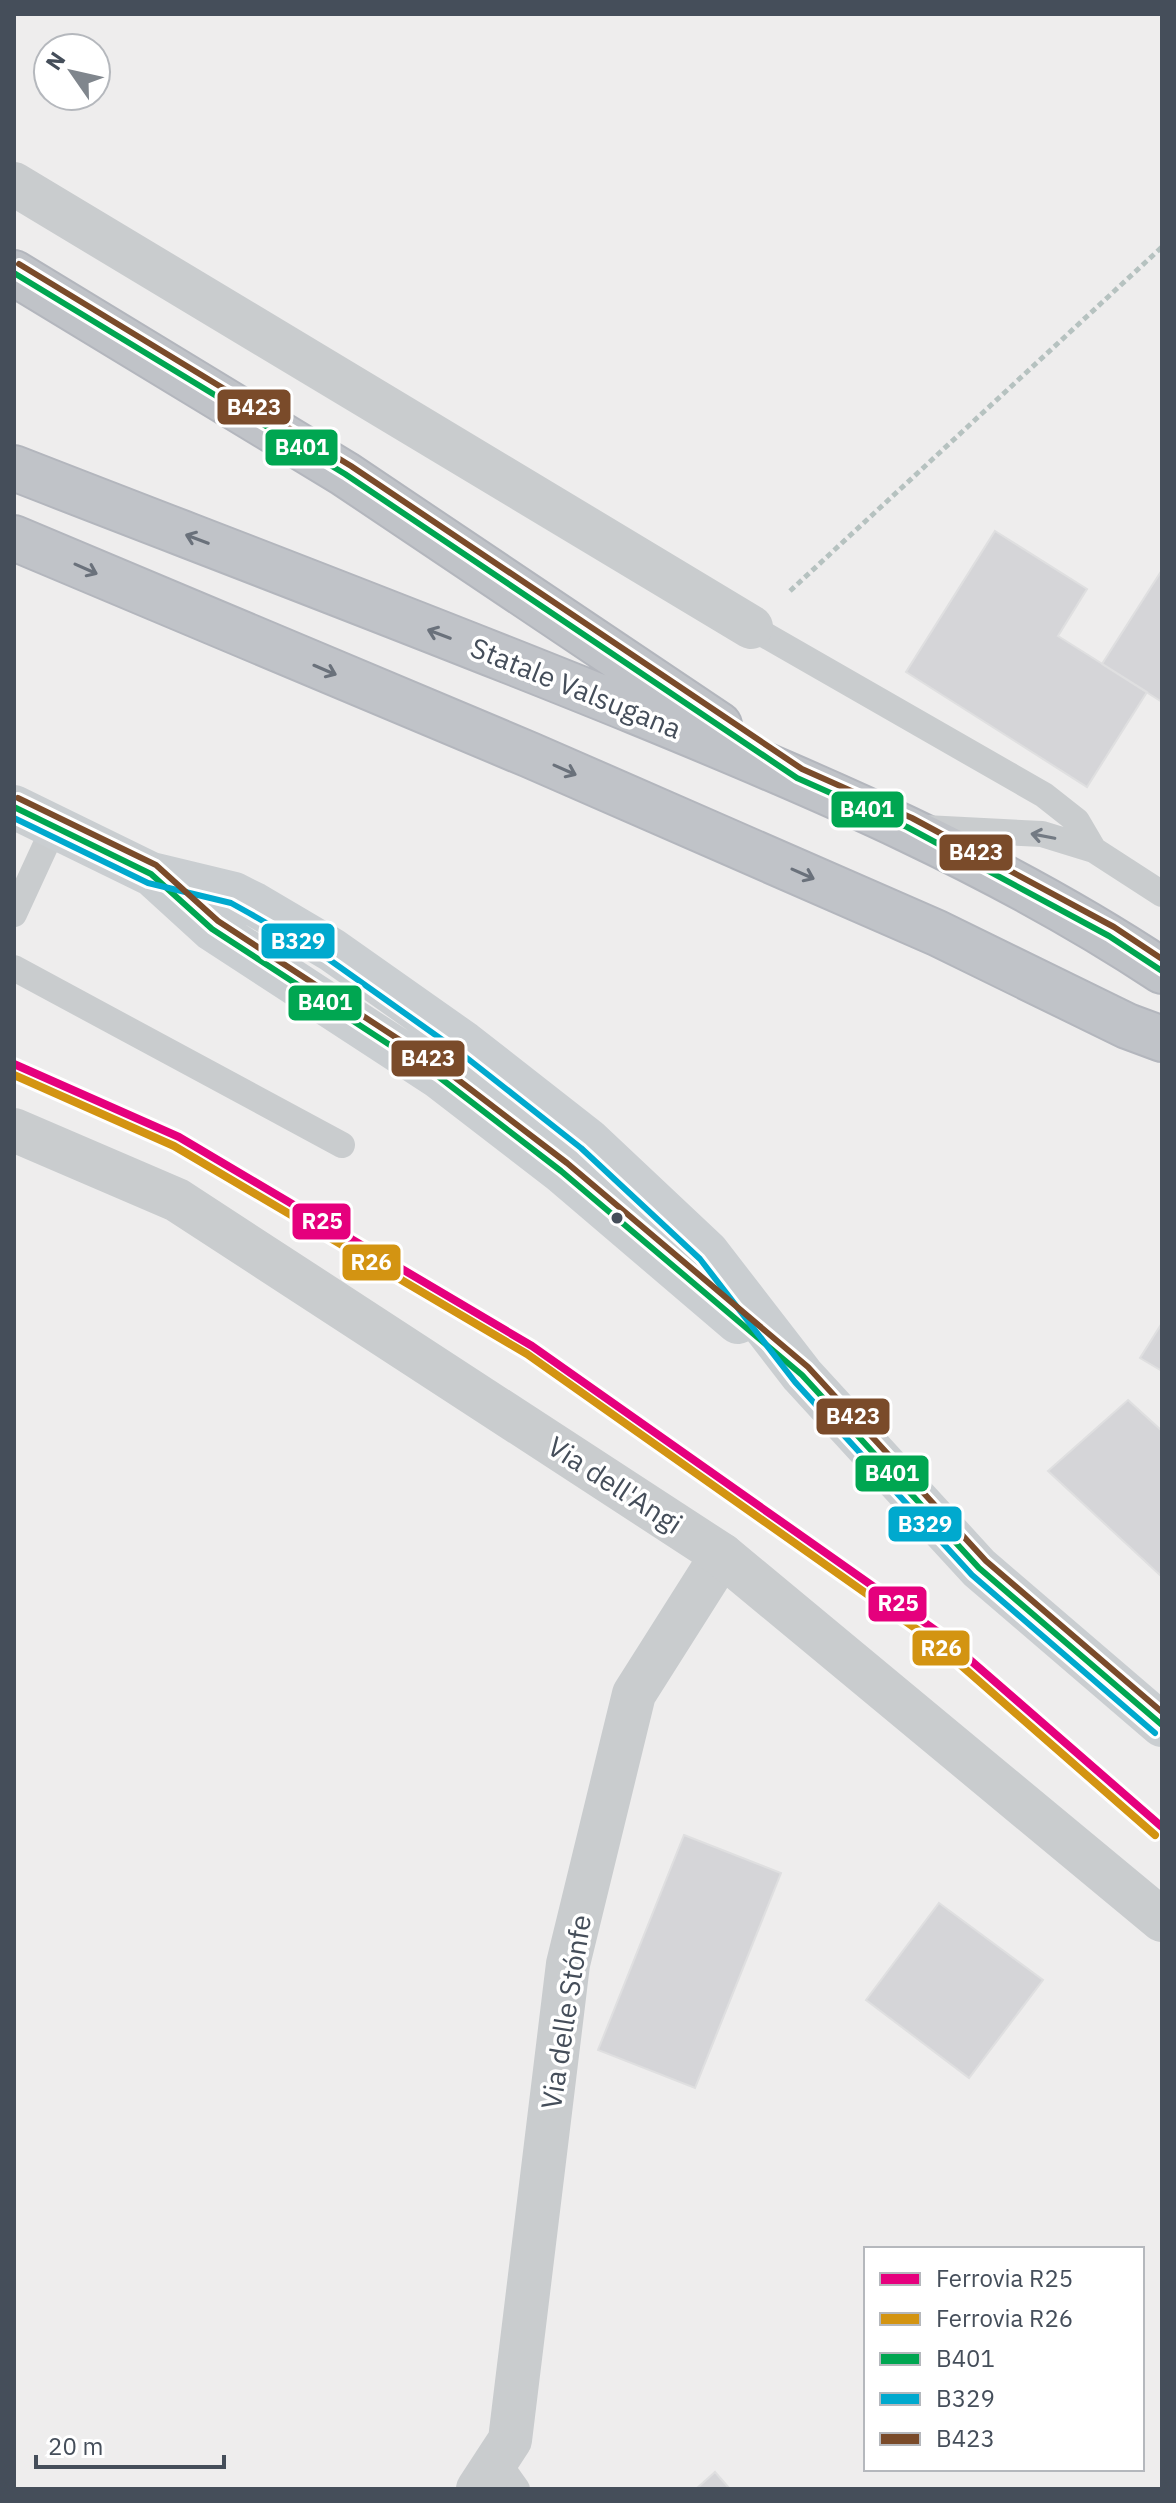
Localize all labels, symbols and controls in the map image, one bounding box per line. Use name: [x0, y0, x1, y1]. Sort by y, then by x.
north arrow: [32, 32, 112, 112]
text: N: [39, 46, 71, 75]
line badge: B423: [216, 388, 292, 426]
text: B423: [227, 392, 281, 421]
line badge: B401: [264, 428, 339, 467]
text: B401: [275, 432, 329, 461]
one-way arrow: [185, 531, 210, 545]
one-way arrow: [73, 563, 97, 578]
one-way arrow: [427, 626, 452, 640]
street label: Statale Valsugana: [465, 628, 687, 747]
one-way arrow: [312, 663, 337, 678]
one-way arrow: [553, 763, 577, 778]
line badge: B401: [830, 790, 905, 829]
text: B401: [840, 794, 894, 823]
one-way arrow: [1030, 828, 1056, 843]
line badge: B423: [938, 833, 1014, 872]
text: B423: [949, 837, 1003, 866]
one-way arrow: [791, 868, 815, 883]
line badge: B329: [260, 922, 336, 960]
text: B329: [271, 926, 325, 955]
line badge: B401: [287, 984, 363, 1022]
text: B401: [298, 987, 352, 1016]
line badge: B423: [390, 1039, 466, 1078]
text: B423: [401, 1043, 455, 1072]
line badge: R25: [291, 1202, 352, 1241]
text: R25: [301, 1206, 343, 1235]
unlabelled marker: [609, 1210, 625, 1226]
line badge: R26: [341, 1243, 402, 1282]
text: R26: [350, 1247, 392, 1276]
line badge: B423: [815, 1397, 891, 1436]
text: B423: [826, 1401, 880, 1430]
street label: Via dell'Angi: [541, 1427, 690, 1542]
line badge: B401: [854, 1454, 930, 1493]
text: B401: [865, 1458, 919, 1487]
line badge: B329: [887, 1505, 963, 1543]
text: B329: [898, 1509, 952, 1538]
line badge: R25: [867, 1585, 928, 1623]
text: R25: [877, 1588, 919, 1617]
line badge: R26: [911, 1629, 971, 1667]
text: R26: [920, 1633, 962, 1662]
street label: Via delle Stónfe: [532, 1912, 599, 2112]
legend: [864, 2247, 1144, 2471]
text: Ferrovia R25: [936, 2262, 1073, 2294]
text: Ferrovia R26: [936, 2302, 1073, 2334]
text: B401: [936, 2342, 995, 2374]
text: B329: [936, 2382, 995, 2414]
scale bar: [36, 2419, 224, 2469]
text: B423: [936, 2422, 995, 2454]
text: 20 m: [48, 2430, 103, 2462]

